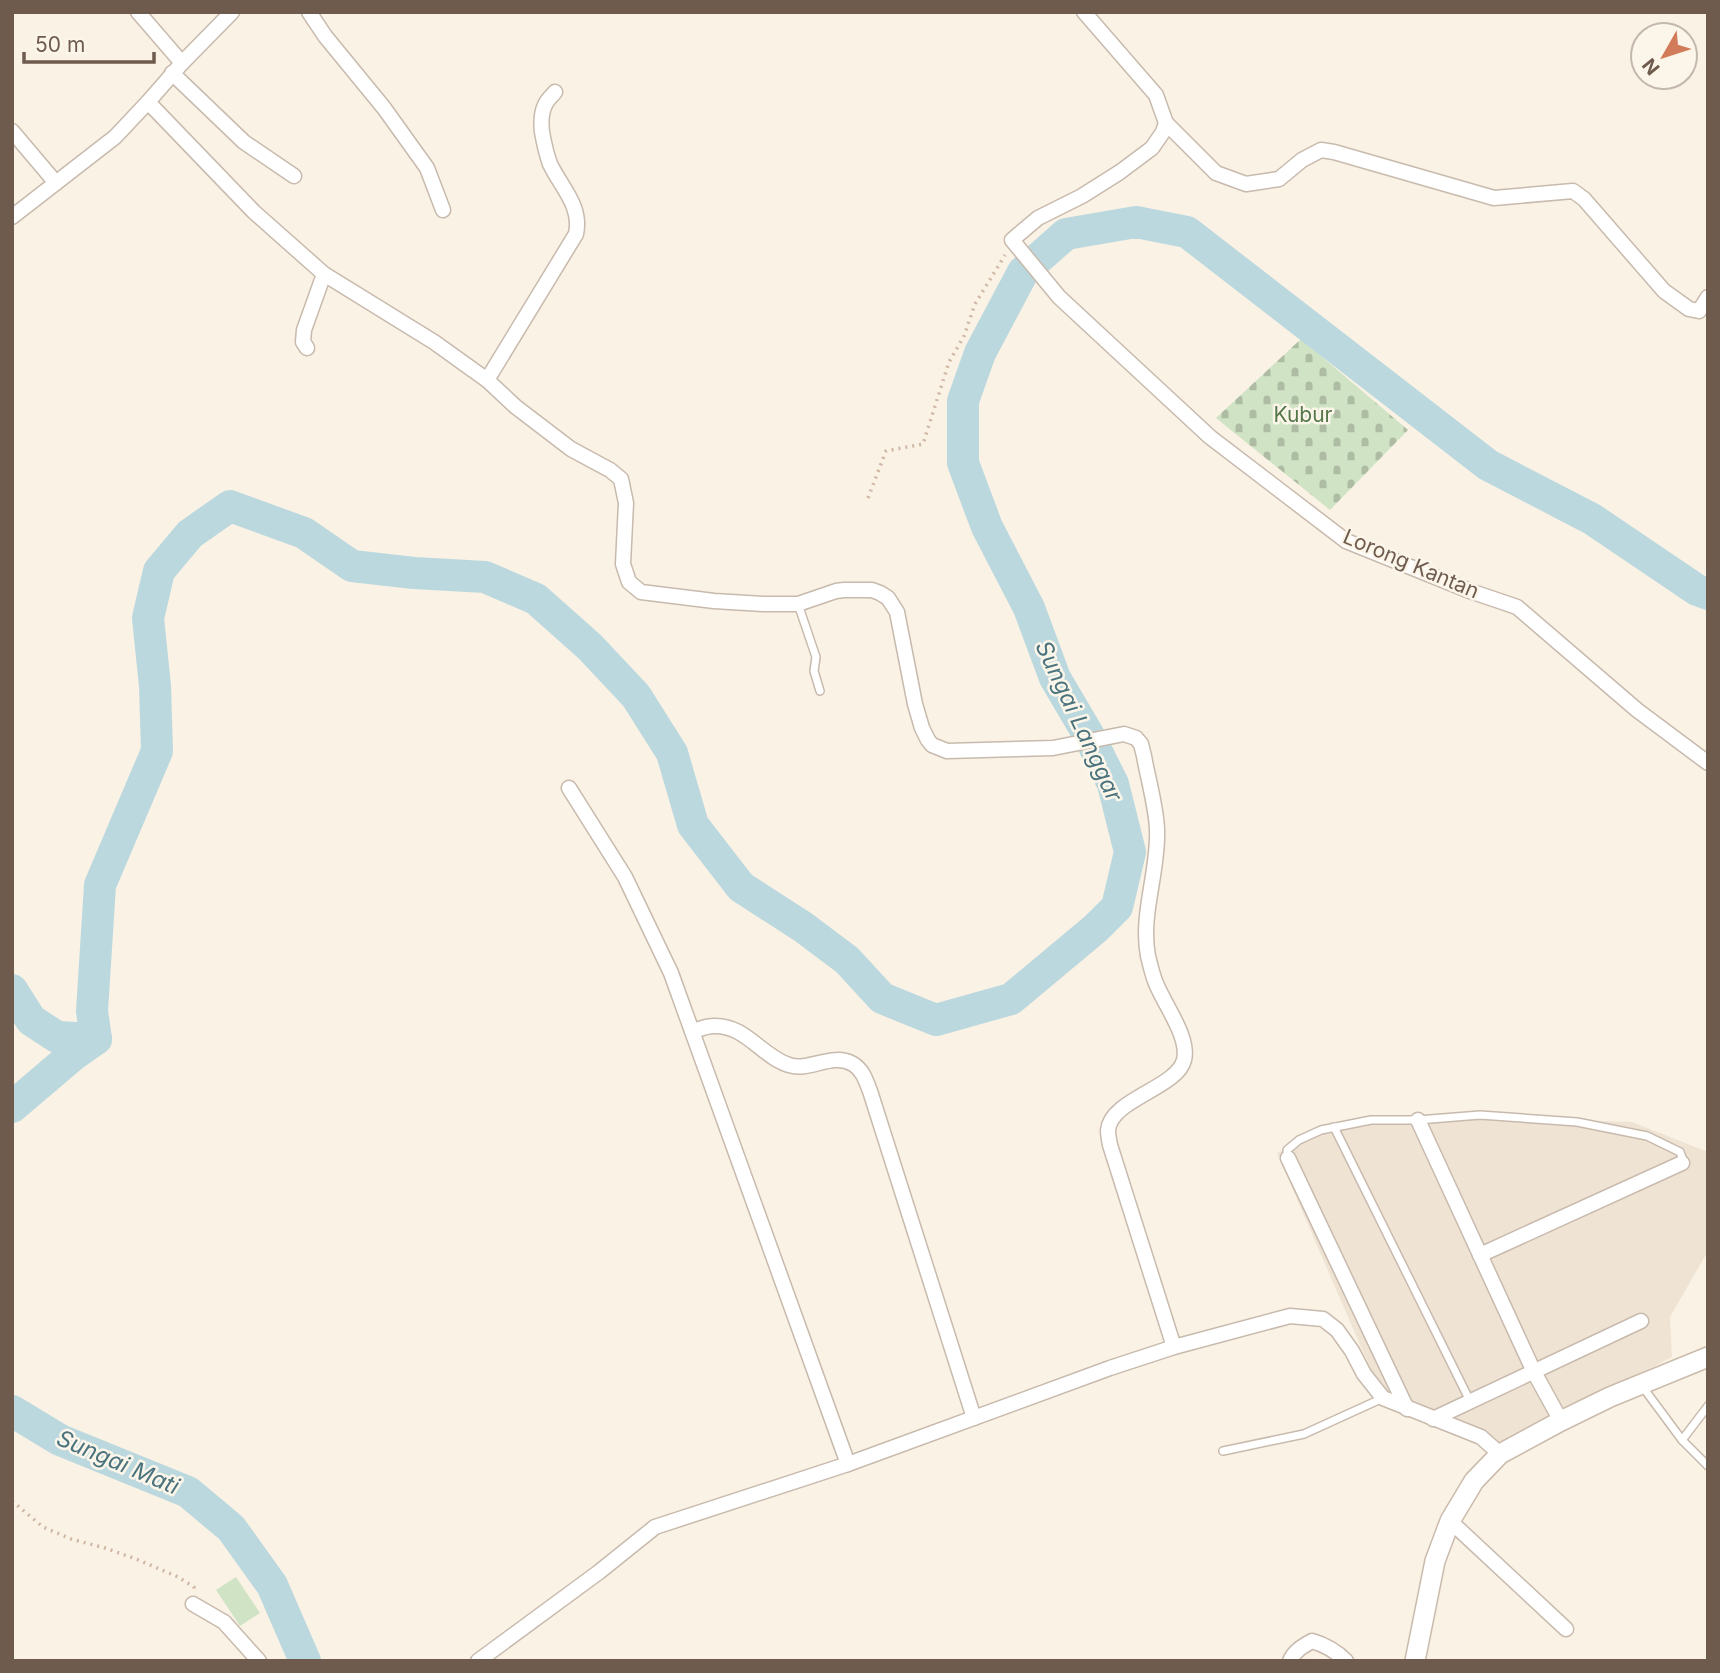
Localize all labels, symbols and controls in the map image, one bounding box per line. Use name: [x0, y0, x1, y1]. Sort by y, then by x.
scale bar: [24, 21, 154, 65]
north arrow: [1629, 21, 1699, 91]
text: 50 m: [35, 32, 85, 57]
text: N: [1638, 54, 1665, 79]
park label: Kubur: [1273, 402, 1333, 427]
street label: Lorong Kantan: [1339, 524, 1483, 603]
water label: Sungai Langgar: [1030, 636, 1129, 807]
water label: Sungai Mati: [53, 1424, 184, 1500]

